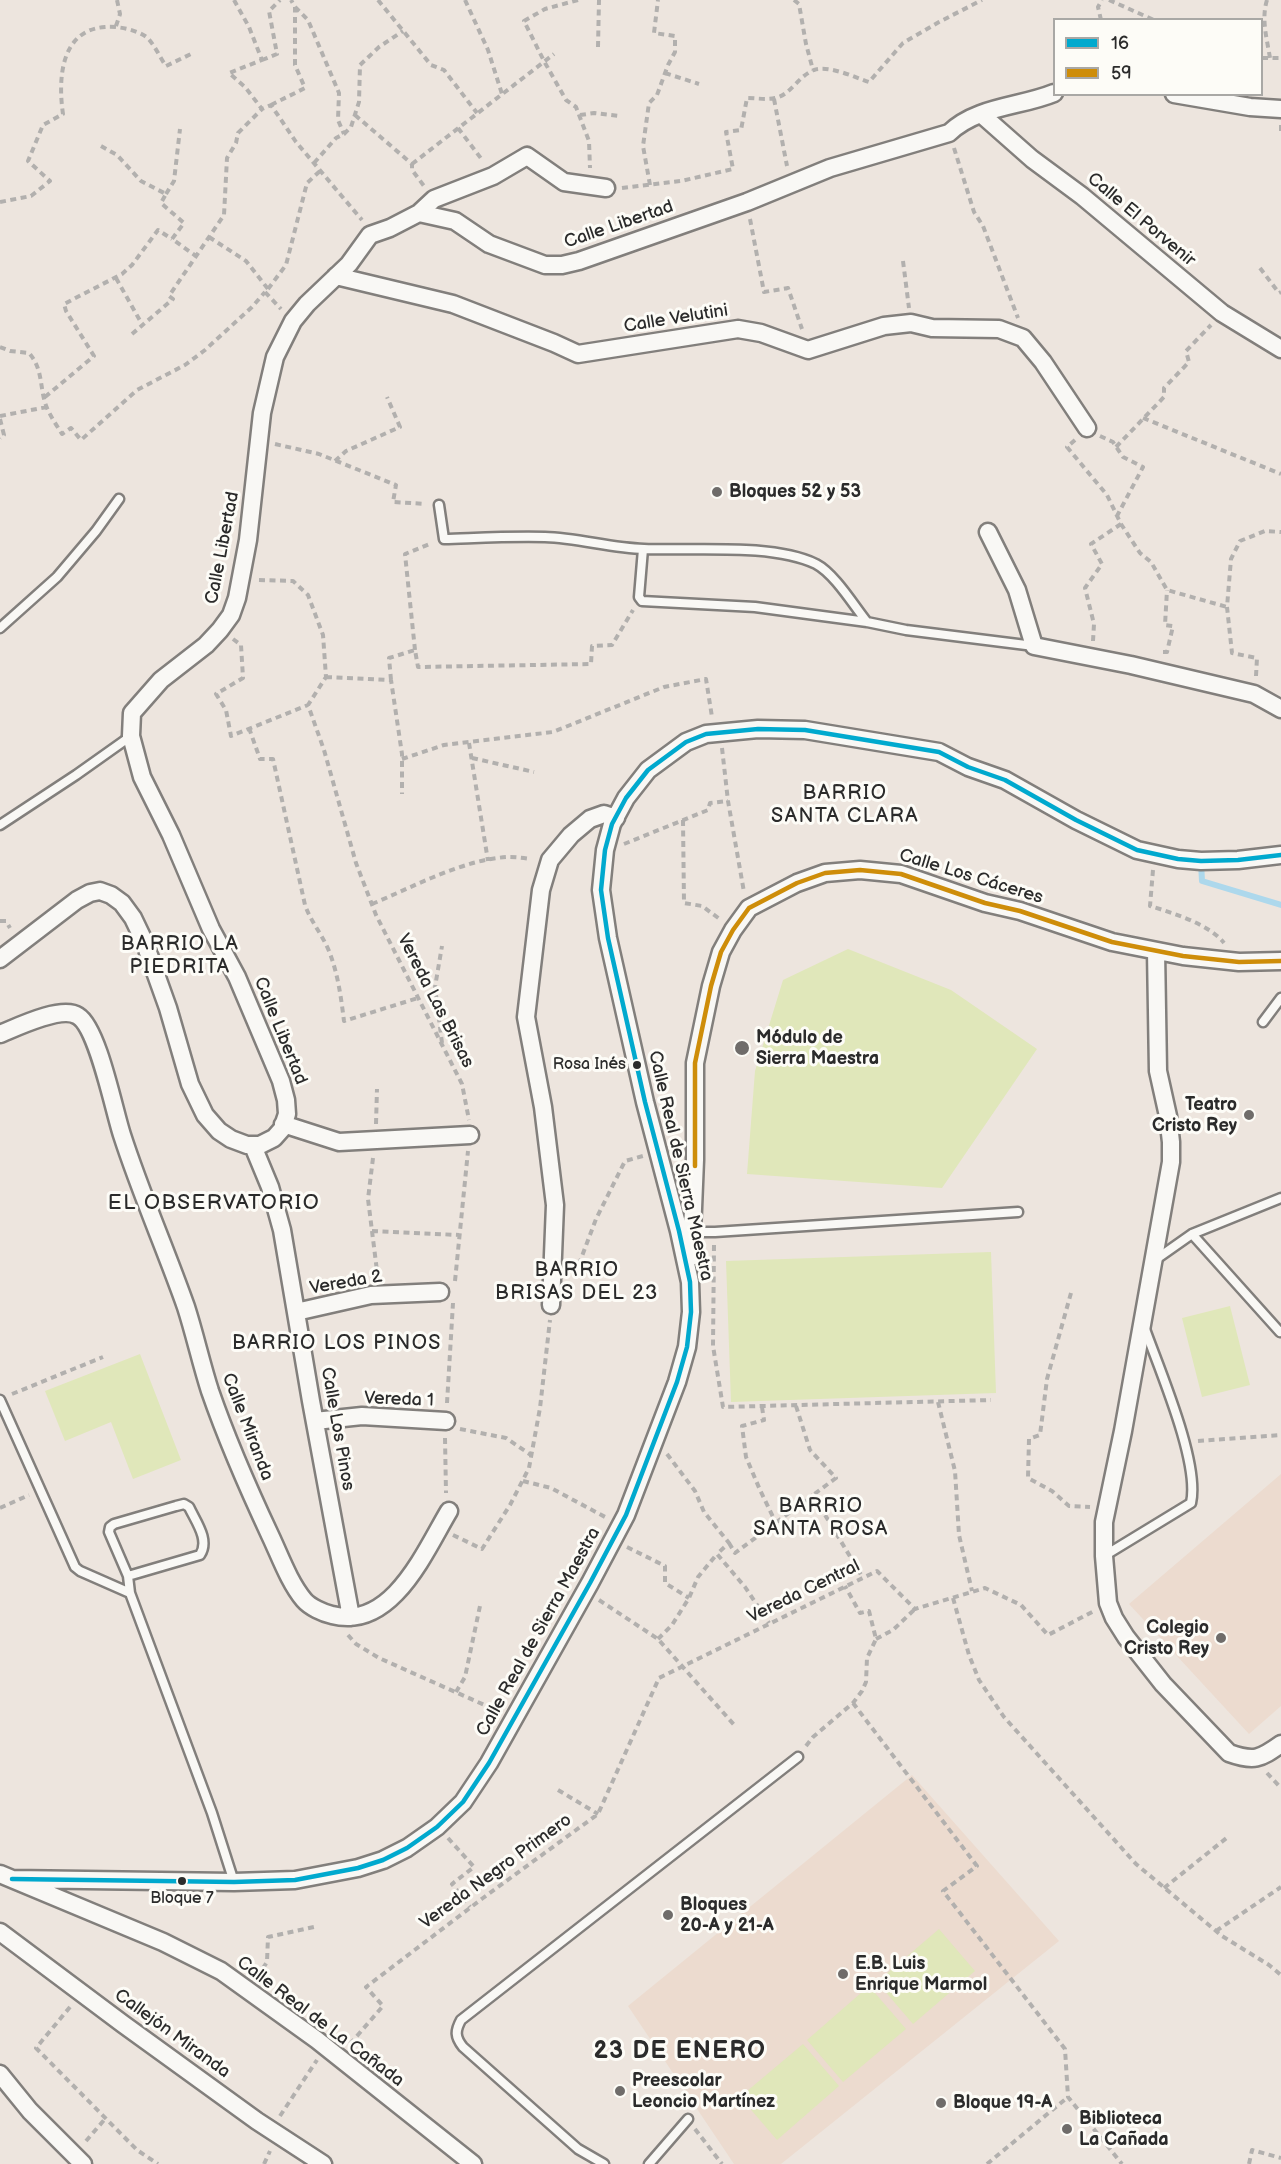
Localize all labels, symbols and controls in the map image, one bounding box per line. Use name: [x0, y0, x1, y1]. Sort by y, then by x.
legend: [1053, 18, 1263, 96]
text: 16: [1111, 33, 1129, 54]
text: 59: [1111, 63, 1132, 84]
street label: Calle El Porvenir: [1083, 169, 1199, 271]
street label: Calle Libertad: [562, 196, 676, 254]
street label: Calle Velutini: [622, 300, 730, 338]
place label: Bloques 52 y 53: [729, 481, 861, 503]
marker: Bloques 52 y 53: [710, 485, 724, 499]
street label: Calle Libertad: [202, 490, 244, 606]
district label: BARRIO SANTA CLARA: [771, 782, 919, 829]
street label: Calle Los Cáceres: [897, 845, 1045, 909]
street label: Vereda Las Brisas: [392, 930, 478, 1072]
district label: BARRIO LA PIEDRITA: [121, 933, 239, 980]
street label: Calle Libertad: [249, 974, 311, 1088]
place label: Módulo de Sierra Maestra: [756, 1027, 879, 1070]
marker: Módulo de Sierra Maestra: [733, 1039, 751, 1057]
street label: Calle Real de Sierra Maestra: [643, 1049, 717, 1283]
place label: Rosa Inés: [553, 1055, 626, 1075]
marker: Rosa Inés: [631, 1059, 643, 1071]
place label: Teatro Cristo Rey: [1152, 1094, 1237, 1136]
marker: Teatro Cristo Rey: [1242, 1108, 1256, 1122]
district label: EL OBSERVATORIO: [108, 1191, 320, 1217]
district label: BARRIO BRISAS DEL 23: [495, 1259, 659, 1306]
street label: Vereda 2: [308, 1266, 384, 1300]
district label: BARRIO LOS PINOS: [232, 1332, 442, 1356]
street label: Calle Los Pinos: [316, 1366, 358, 1492]
street label: Calle Miranda: [217, 1370, 277, 1484]
street label: Vereda 1: [364, 1388, 434, 1412]
district label: BARRIO SANTA ROSA: [753, 1495, 889, 1542]
street label: Calle Real de Sierra Maestra: [472, 1524, 606, 1740]
street label: Vereda Central: [744, 1556, 864, 1628]
place label: Colegio Cristo Rey: [1124, 1617, 1209, 1660]
marker: Colegio Cristo Rey: [1214, 1631, 1228, 1645]
street label: Vereda Negro Primero: [416, 1810, 576, 1934]
marker: Bloque 7: [176, 1875, 188, 1887]
place label: Bloque 7: [150, 1889, 214, 1909]
place label: Bloques 20-A y 21-A: [680, 1894, 774, 1936]
marker: Bloques 20-A y 21-A: [661, 1908, 675, 1922]
street label: Calle Real de La Cañada: [232, 1952, 408, 2092]
place label: E.B. Luis Enrique Marmol: [855, 1953, 987, 1996]
marker: E.B. Luis Enrique Marmol: [836, 1967, 850, 1981]
street label: Callejón Miranda: [110, 1985, 234, 2083]
district label: 23 DE ENERO: [594, 2038, 766, 2066]
place label: Preescolar Leoncio Martínez: [632, 2070, 775, 2112]
marker: Preescolar Leoncio Martínez: [613, 2084, 627, 2098]
place label: Bloque 19-A: [953, 2092, 1052, 2114]
marker: Bloque 19-A: [934, 2096, 948, 2110]
place label: Biblioteca La Cañada: [1079, 2108, 1169, 2150]
marker: Biblioteca La Cañada: [1060, 2122, 1074, 2136]

